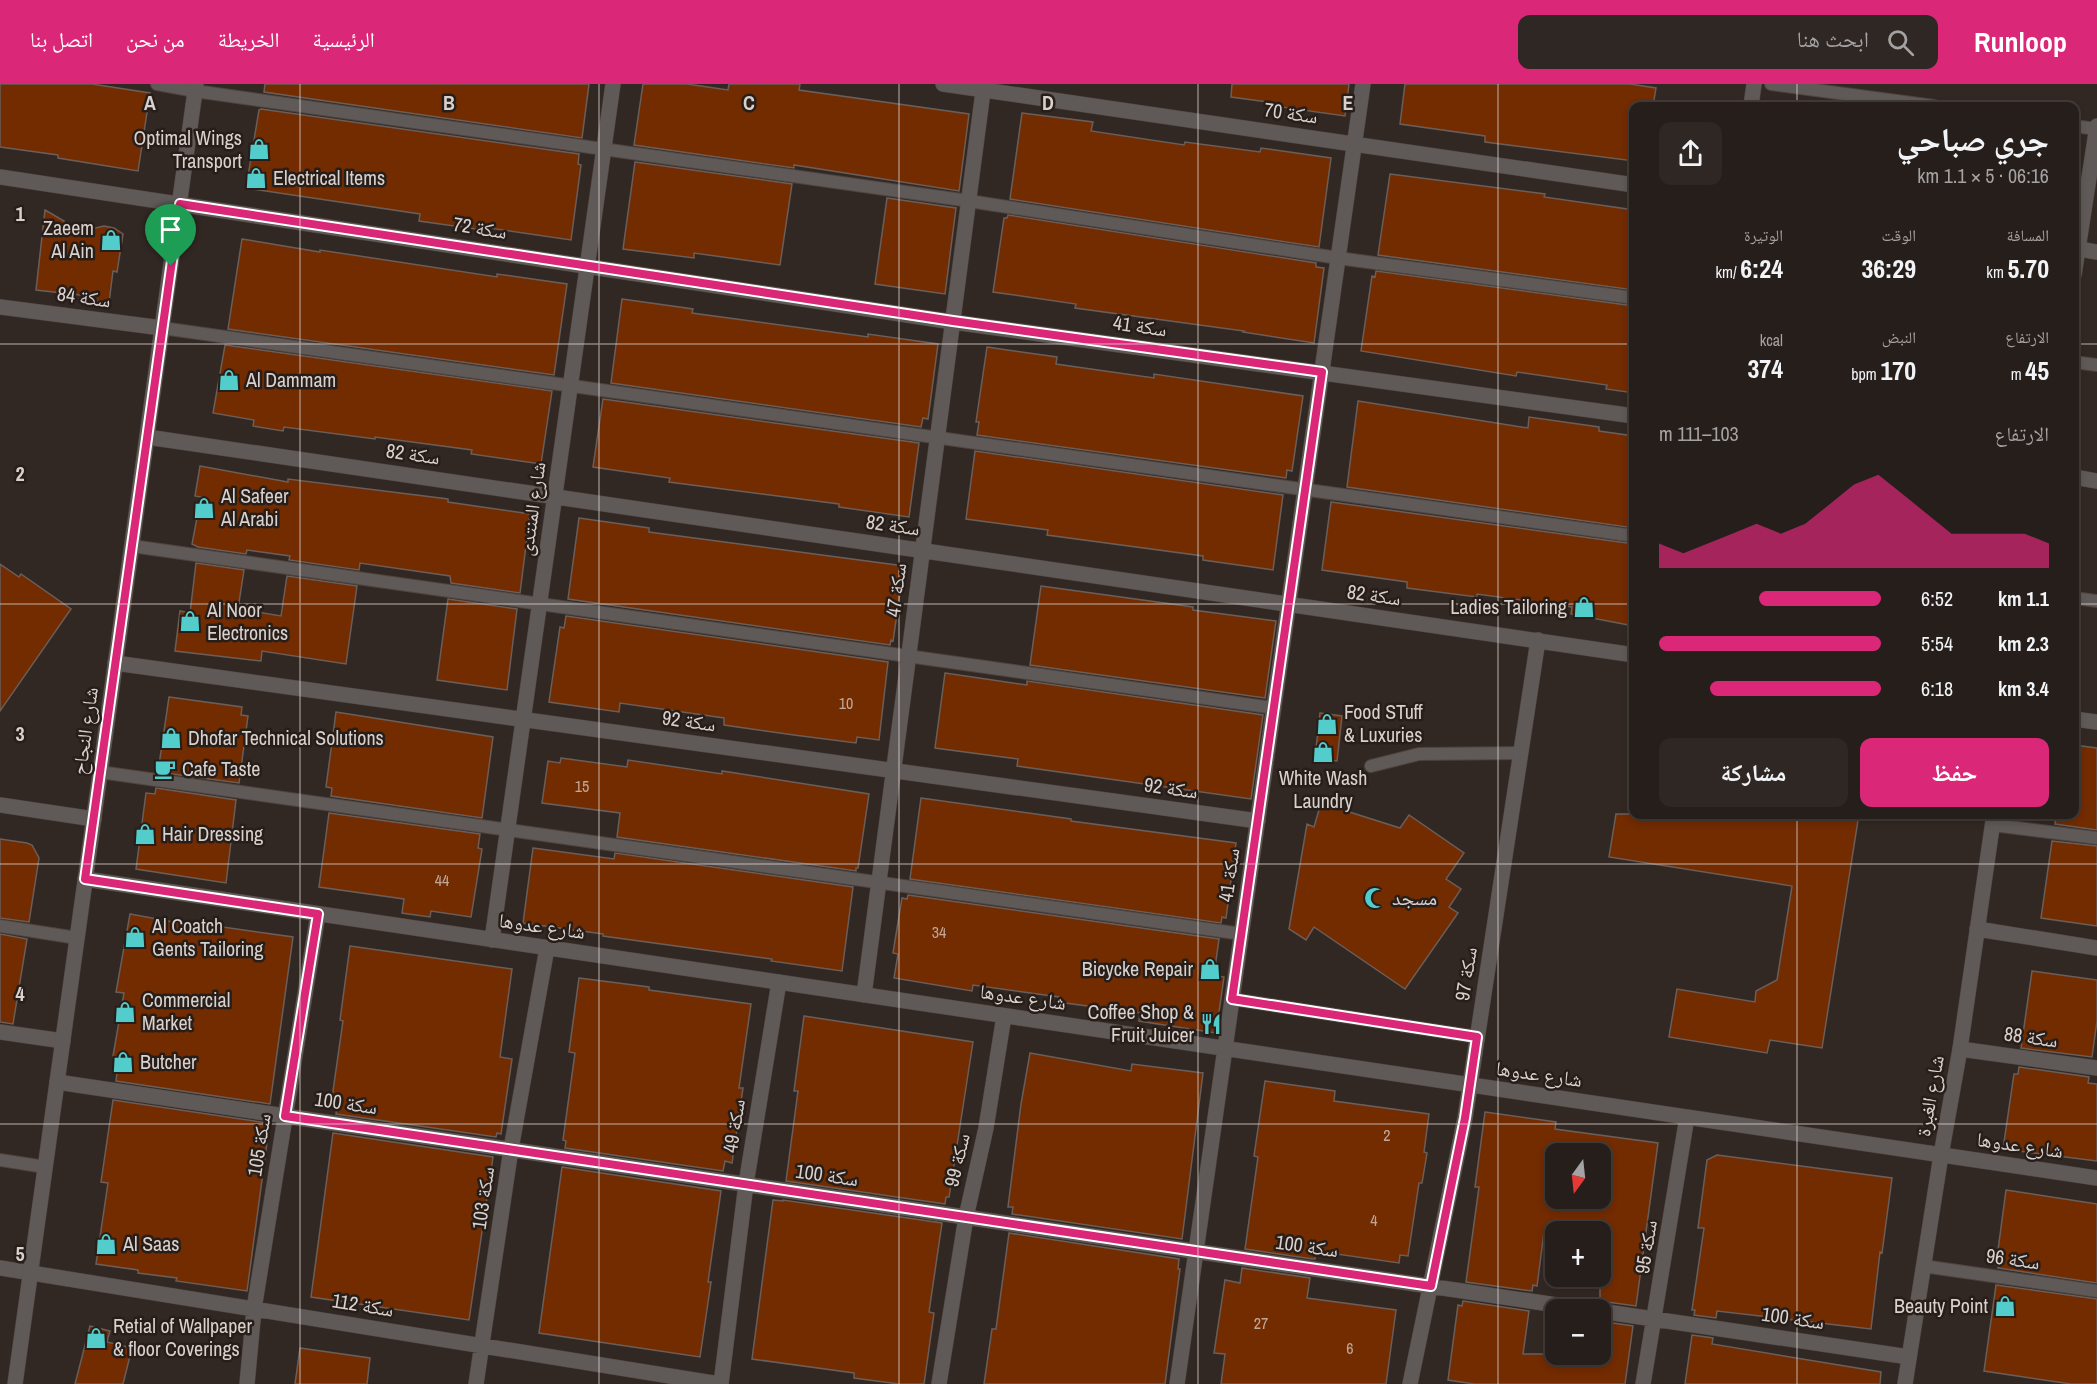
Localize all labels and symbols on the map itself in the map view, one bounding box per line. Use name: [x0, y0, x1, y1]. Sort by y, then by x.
text: A: [144, 89, 156, 116]
text: B: [443, 89, 455, 116]
text: C: [743, 89, 755, 116]
text: D: [1042, 89, 1054, 116]
text: E: [1343, 89, 1354, 116]
street label: سكة 70: [1262, 95, 1320, 130]
place label: Optimal Wings Transport: [134, 124, 242, 174]
shop icon: Optimal Wings Transport: [247, 137, 271, 161]
place label: Electrical Items: [273, 164, 385, 191]
shop icon: Electrical Items: [244, 166, 268, 190]
text: 1: [15, 200, 25, 227]
pin: [145, 204, 196, 266]
street label: سكة 72: [451, 210, 509, 245]
place label: Zaeem Al Ain: [43, 214, 94, 264]
shop icon: Zaeem Al Ain: [99, 228, 123, 252]
street label: سكة 84: [55, 279, 113, 314]
street label: سكة 41: [1111, 308, 1169, 343]
place label: Al Dammam: [245, 366, 336, 393]
shop icon: Al Dammam: [217, 368, 241, 392]
street label: سكة 82: [384, 436, 442, 471]
text: 2: [15, 460, 25, 487]
street label: شارع المنتدى: [512, 460, 551, 558]
place label: Al Safeer Al Arabi: [220, 482, 289, 532]
shop icon: Al Safeer Al Arabi: [192, 496, 216, 520]
street label: سكة 82: [864, 507, 922, 542]
street label: سكة 47: [879, 561, 912, 618]
street label: سكة 82: [1345, 577, 1403, 612]
place label: Ladies Tailoring: [1450, 593, 1567, 620]
shop icon: Ladies Tailoring: [1572, 595, 1596, 619]
place label: Al Noor Electronics: [206, 596, 288, 646]
shop icon: Al Noor Electronics: [178, 609, 202, 633]
street label: شارع النجاح: [65, 685, 104, 777]
house number: 10: [839, 692, 853, 714]
place label: Food STuff & Luxuries: [1344, 698, 1423, 748]
street label: سكة 92: [660, 703, 718, 738]
shop icon: Food STuff & Luxuries: [1315, 712, 1339, 736]
text: 3: [15, 720, 25, 747]
place label: Dhofar Technical Solutions: [188, 724, 384, 751]
shop icon: Dhofar Technical Solutions: [159, 726, 183, 750]
shop icon: White Wash Laundry: [1311, 740, 1335, 764]
place label: Cafe Taste: [182, 755, 260, 782]
cafe icon: Cafe Taste: [153, 757, 177, 781]
place label: White Wash Laundry: [1279, 764, 1367, 814]
street label: سكة 92: [1142, 770, 1200, 805]
house number: 15: [575, 775, 589, 797]
place label: Hair Dressing: [162, 820, 263, 847]
shop icon: Hair Dressing: [133, 822, 157, 846]
street label: سكة 41: [1211, 846, 1246, 904]
house number: 44: [435, 869, 449, 891]
place label: مسجد: [1392, 884, 1437, 911]
mosque icon: مسجد: [1363, 886, 1387, 910]
street label: شارع عدوها: [497, 906, 587, 945]
place label: Al Coatch Gents Tailoring: [151, 912, 263, 962]
house number: 34: [932, 921, 946, 943]
shop icon: Al Coatch Gents Tailoring: [123, 925, 147, 949]
street label: سكة 97: [1448, 945, 1483, 1003]
place label: Bicycke Repair: [1082, 955, 1194, 982]
shop icon: Bicycke Repair: [1198, 957, 1222, 981]
street label: شارع عدوها: [978, 977, 1068, 1016]
text: 4: [15, 980, 25, 1007]
place label: Commercial Market: [142, 986, 230, 1036]
place label: Coffee Shop & Fruit Juicer: [1088, 998, 1195, 1048]
shop icon: Commercial Market: [113, 1000, 137, 1024]
restaurant icon: Coffee Shop & Fruit Juicer: [1199, 1012, 1223, 1036]
street label: سكة 88: [2002, 1019, 2060, 1054]
place label: Butcher: [140, 1048, 197, 1075]
shop icon: Butcher: [111, 1050, 135, 1074]
street label: شارع الغبرة: [1909, 1053, 1950, 1139]
street label: شارع عدوها: [1494, 1054, 1584, 1093]
street label: سكة 100: [313, 1085, 379, 1120]
street label: سكة 49: [716, 1097, 751, 1155]
street label: سكة 105: [240, 1112, 277, 1178]
house number: 2: [1383, 1124, 1391, 1146]
street label: شارع عدوها: [1975, 1125, 2065, 1164]
street label: سكة 99: [937, 1130, 976, 1189]
north arrow: [1545, 1143, 1611, 1209]
street label: سكة 100: [794, 1157, 860, 1192]
street label: سكة 103: [465, 1165, 500, 1231]
house number: 4: [1370, 1209, 1378, 1231]
street label: سكة 95: [1628, 1218, 1663, 1276]
street label: سكة 100: [1274, 1228, 1340, 1263]
place label: Al Saas: [122, 1230, 180, 1257]
shop icon: Al Saas: [94, 1232, 118, 1256]
text: 5: [15, 1240, 25, 1267]
street label: سكة 96: [1984, 1241, 2042, 1276]
street label: سكة 112: [330, 1286, 396, 1323]
place label: Beauty Point: [1894, 1292, 1988, 1319]
shop icon: Beauty Point: [1993, 1294, 2017, 1318]
street label: سكة 100: [1760, 1300, 1826, 1335]
place label: Retial of Wallpaper & floor Coverings: [113, 1312, 252, 1362]
house number: 27: [1254, 1312, 1268, 1334]
shop icon: Retial of Wallpaper & floor Coverings: [84, 1326, 108, 1350]
house number: 6: [1346, 1337, 1354, 1359]

